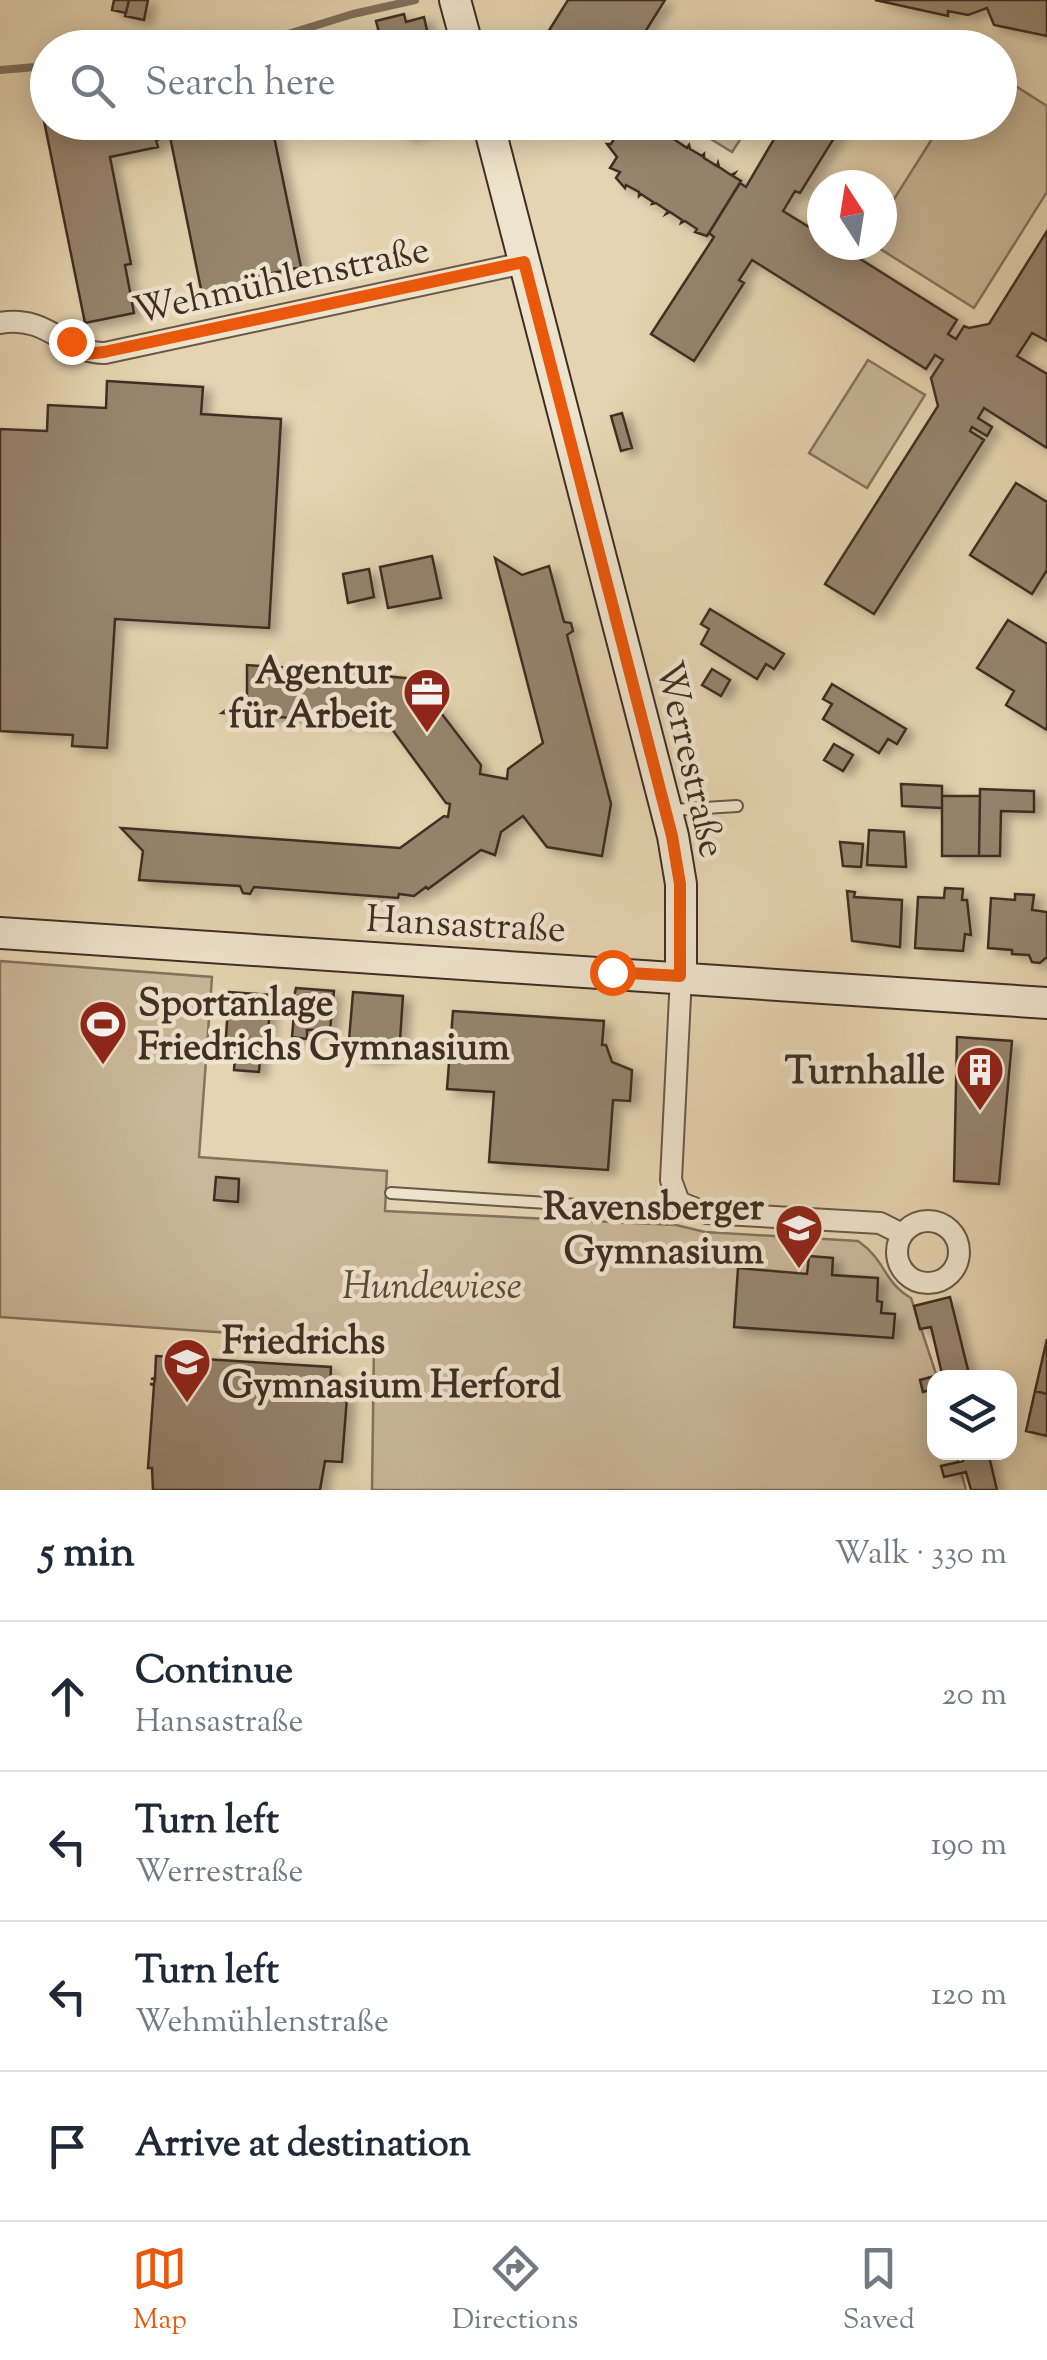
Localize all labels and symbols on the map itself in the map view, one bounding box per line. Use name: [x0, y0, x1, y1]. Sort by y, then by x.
north arrow: [807, 170, 897, 260]
street label: Wehmühlenstraße: [129, 225, 435, 341]
route end: [49, 319, 95, 365]
place label: Agentur für Arbeit: [229, 647, 393, 745]
street label: Werrestraße: [639, 656, 737, 863]
office icon: Agentur für Arbeit: [401, 666, 453, 734]
street label: Hansastraße: [365, 895, 567, 959]
route start: [590, 950, 636, 996]
place label: Sportanlage Friedrichs Gymnasium: [138, 979, 510, 1077]
sports icon: Sportanlage Friedrichs Gymnasium: [77, 998, 129, 1066]
building icon: Turnhalle: [954, 1044, 1006, 1112]
place label: Turnhalle: [785, 1047, 945, 1101]
place label: Ravensberger Gymnasium: [543, 1183, 765, 1281]
school or university icon: Ravensberger Gymnasium: [773, 1202, 825, 1270]
park label: Hundewiese: [342, 1262, 522, 1316]
place label: Friedrichs Gymnasium Herford: [222, 1317, 562, 1415]
school or university icon: Friedrichs Gymnasium Herford: [161, 1336, 213, 1404]

